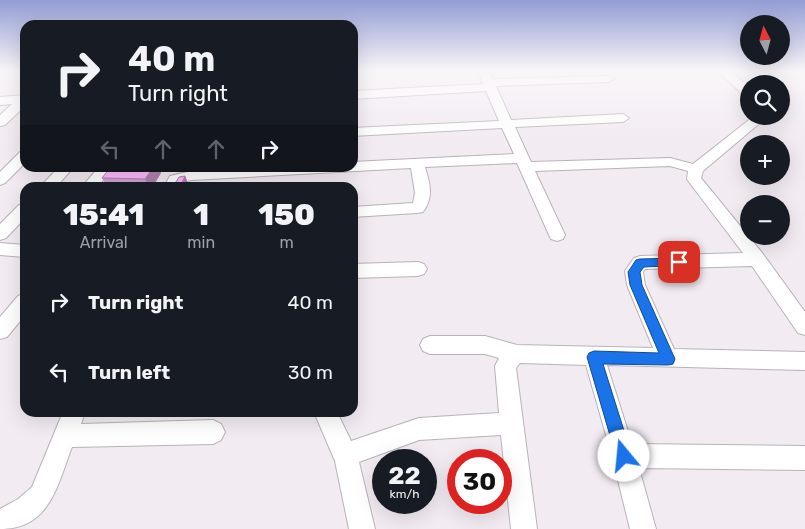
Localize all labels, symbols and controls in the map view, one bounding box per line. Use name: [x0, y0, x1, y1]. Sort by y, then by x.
north arrow: [740, 15, 790, 65]
map controls: [740, 15, 790, 245]
text: 40 m: [128, 38, 215, 80]
icon: right: [45, 40, 110, 105]
button: search: [740, 75, 790, 125]
text: Turn right: [128, 80, 228, 107]
icon: left: [96, 135, 124, 163]
icon: ahead: [149, 135, 177, 163]
icon: ahead: [202, 135, 230, 163]
icon: right: [255, 135, 283, 163]
button: +: [740, 135, 790, 185]
button: −: [740, 195, 790, 245]
text: 15:41: [63, 197, 144, 233]
text: 1: [193, 197, 209, 233]
text: 150: [258, 197, 315, 233]
text: Arrival: [80, 233, 128, 252]
text: min: [187, 233, 215, 252]
text: m: [279, 233, 294, 252]
pin: [658, 241, 700, 283]
icon: arrive: [665, 248, 693, 276]
icon: right: [45, 288, 73, 316]
text: Turn right: [88, 291, 183, 314]
text: 40 m: [288, 291, 333, 314]
icon: left: [45, 358, 73, 386]
text: Turn left: [88, 361, 170, 384]
text: 30 m: [288, 361, 333, 384]
position arrow: [597, 429, 649, 481]
speed limit sign: 30: [447, 449, 512, 514]
text: 22: [388, 461, 421, 490]
text: km/h: [390, 487, 419, 501]

